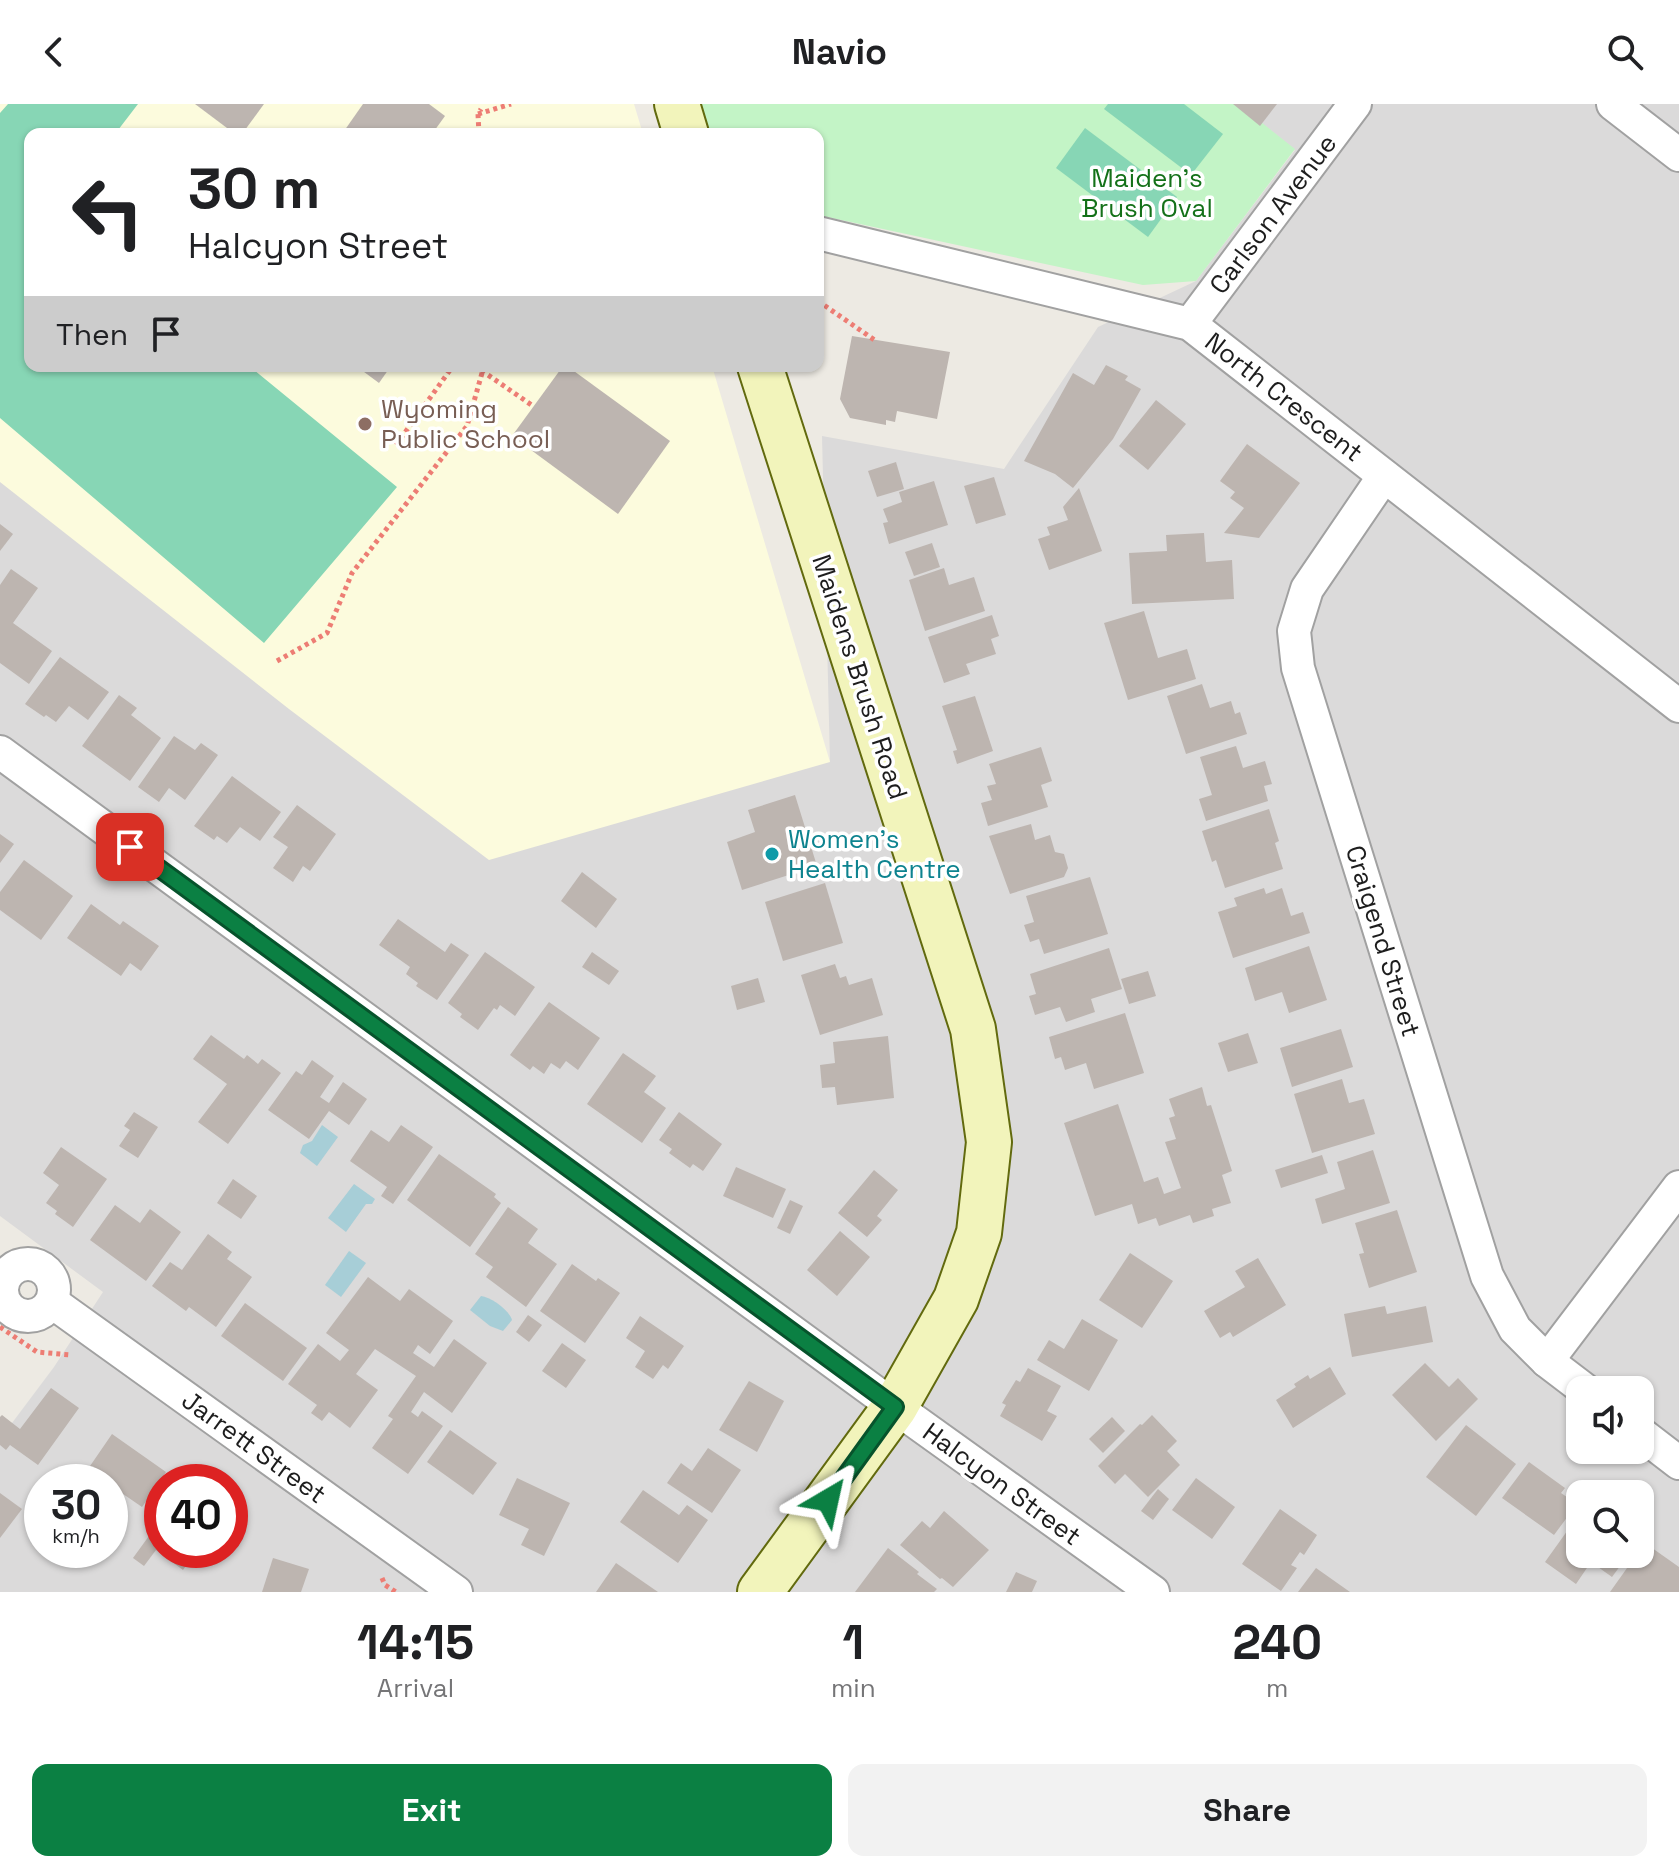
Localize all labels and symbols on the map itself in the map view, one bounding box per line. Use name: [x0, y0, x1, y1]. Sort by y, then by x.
street label: Carlson Avenue: [1202, 127, 1344, 301]
park label: Maiden's Brush Oval: [1081, 161, 1213, 225]
street label: North Crescent: [1198, 325, 1370, 469]
place label: Wyoming Public School: [381, 392, 550, 456]
marker: Wyoming Public School: [356, 415, 374, 433]
street label: Maidens Brush Road: [804, 550, 916, 804]
pin: [96, 813, 164, 881]
place label: Women's Health Centre: [788, 822, 961, 886]
street label: Craigend Street: [1338, 841, 1428, 1041]
marker: Women's Health Centre: [763, 845, 781, 863]
street label: Jarrett Street: [175, 1383, 333, 1511]
street label: Halcyon Street: [916, 1415, 1088, 1553]
position arrow: [786, 1458, 870, 1542]
speed limit sign: 40: [144, 1464, 248, 1568]

